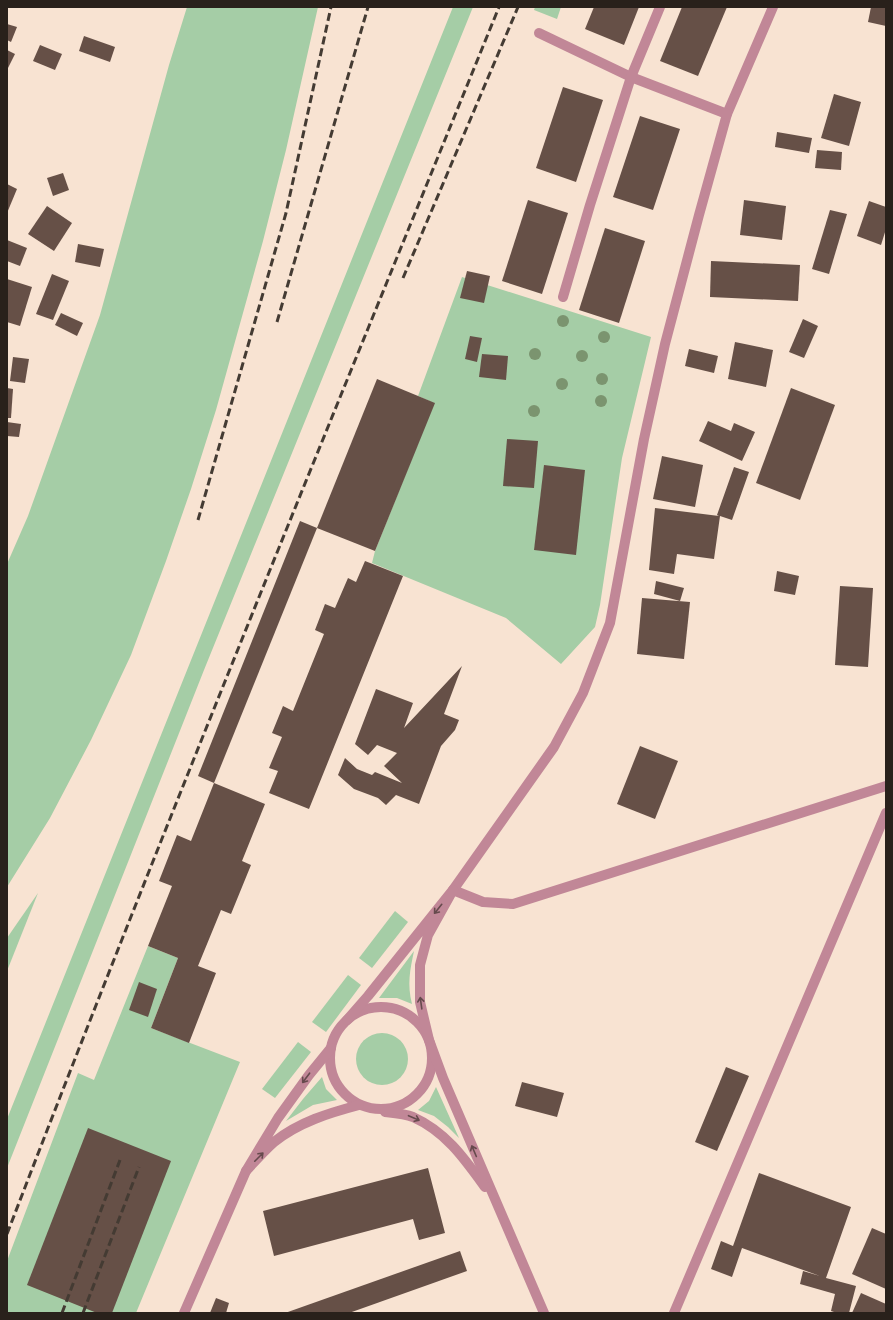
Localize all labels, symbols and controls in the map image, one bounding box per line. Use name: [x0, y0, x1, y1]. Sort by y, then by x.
one-way arrow: [434, 904, 443, 915]
one-way arrow: [417, 996, 425, 1009]
one-way arrow: [302, 1073, 310, 1084]
one-way arrow: [407, 1115, 419, 1123]
one-way arrow: [470, 1145, 478, 1157]
one-way arrow: [254, 1152, 264, 1162]

